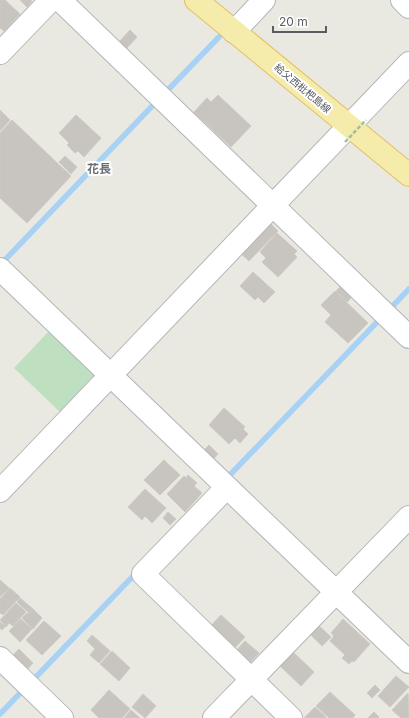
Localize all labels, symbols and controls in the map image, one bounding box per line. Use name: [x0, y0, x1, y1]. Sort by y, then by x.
scale bar: [273, 8, 326, 34]
text: 20 m: [279, 14, 308, 29]
street label: 給父西枇杷島線: [272, 61, 334, 115]
district label: 花長: [87, 161, 111, 176]

